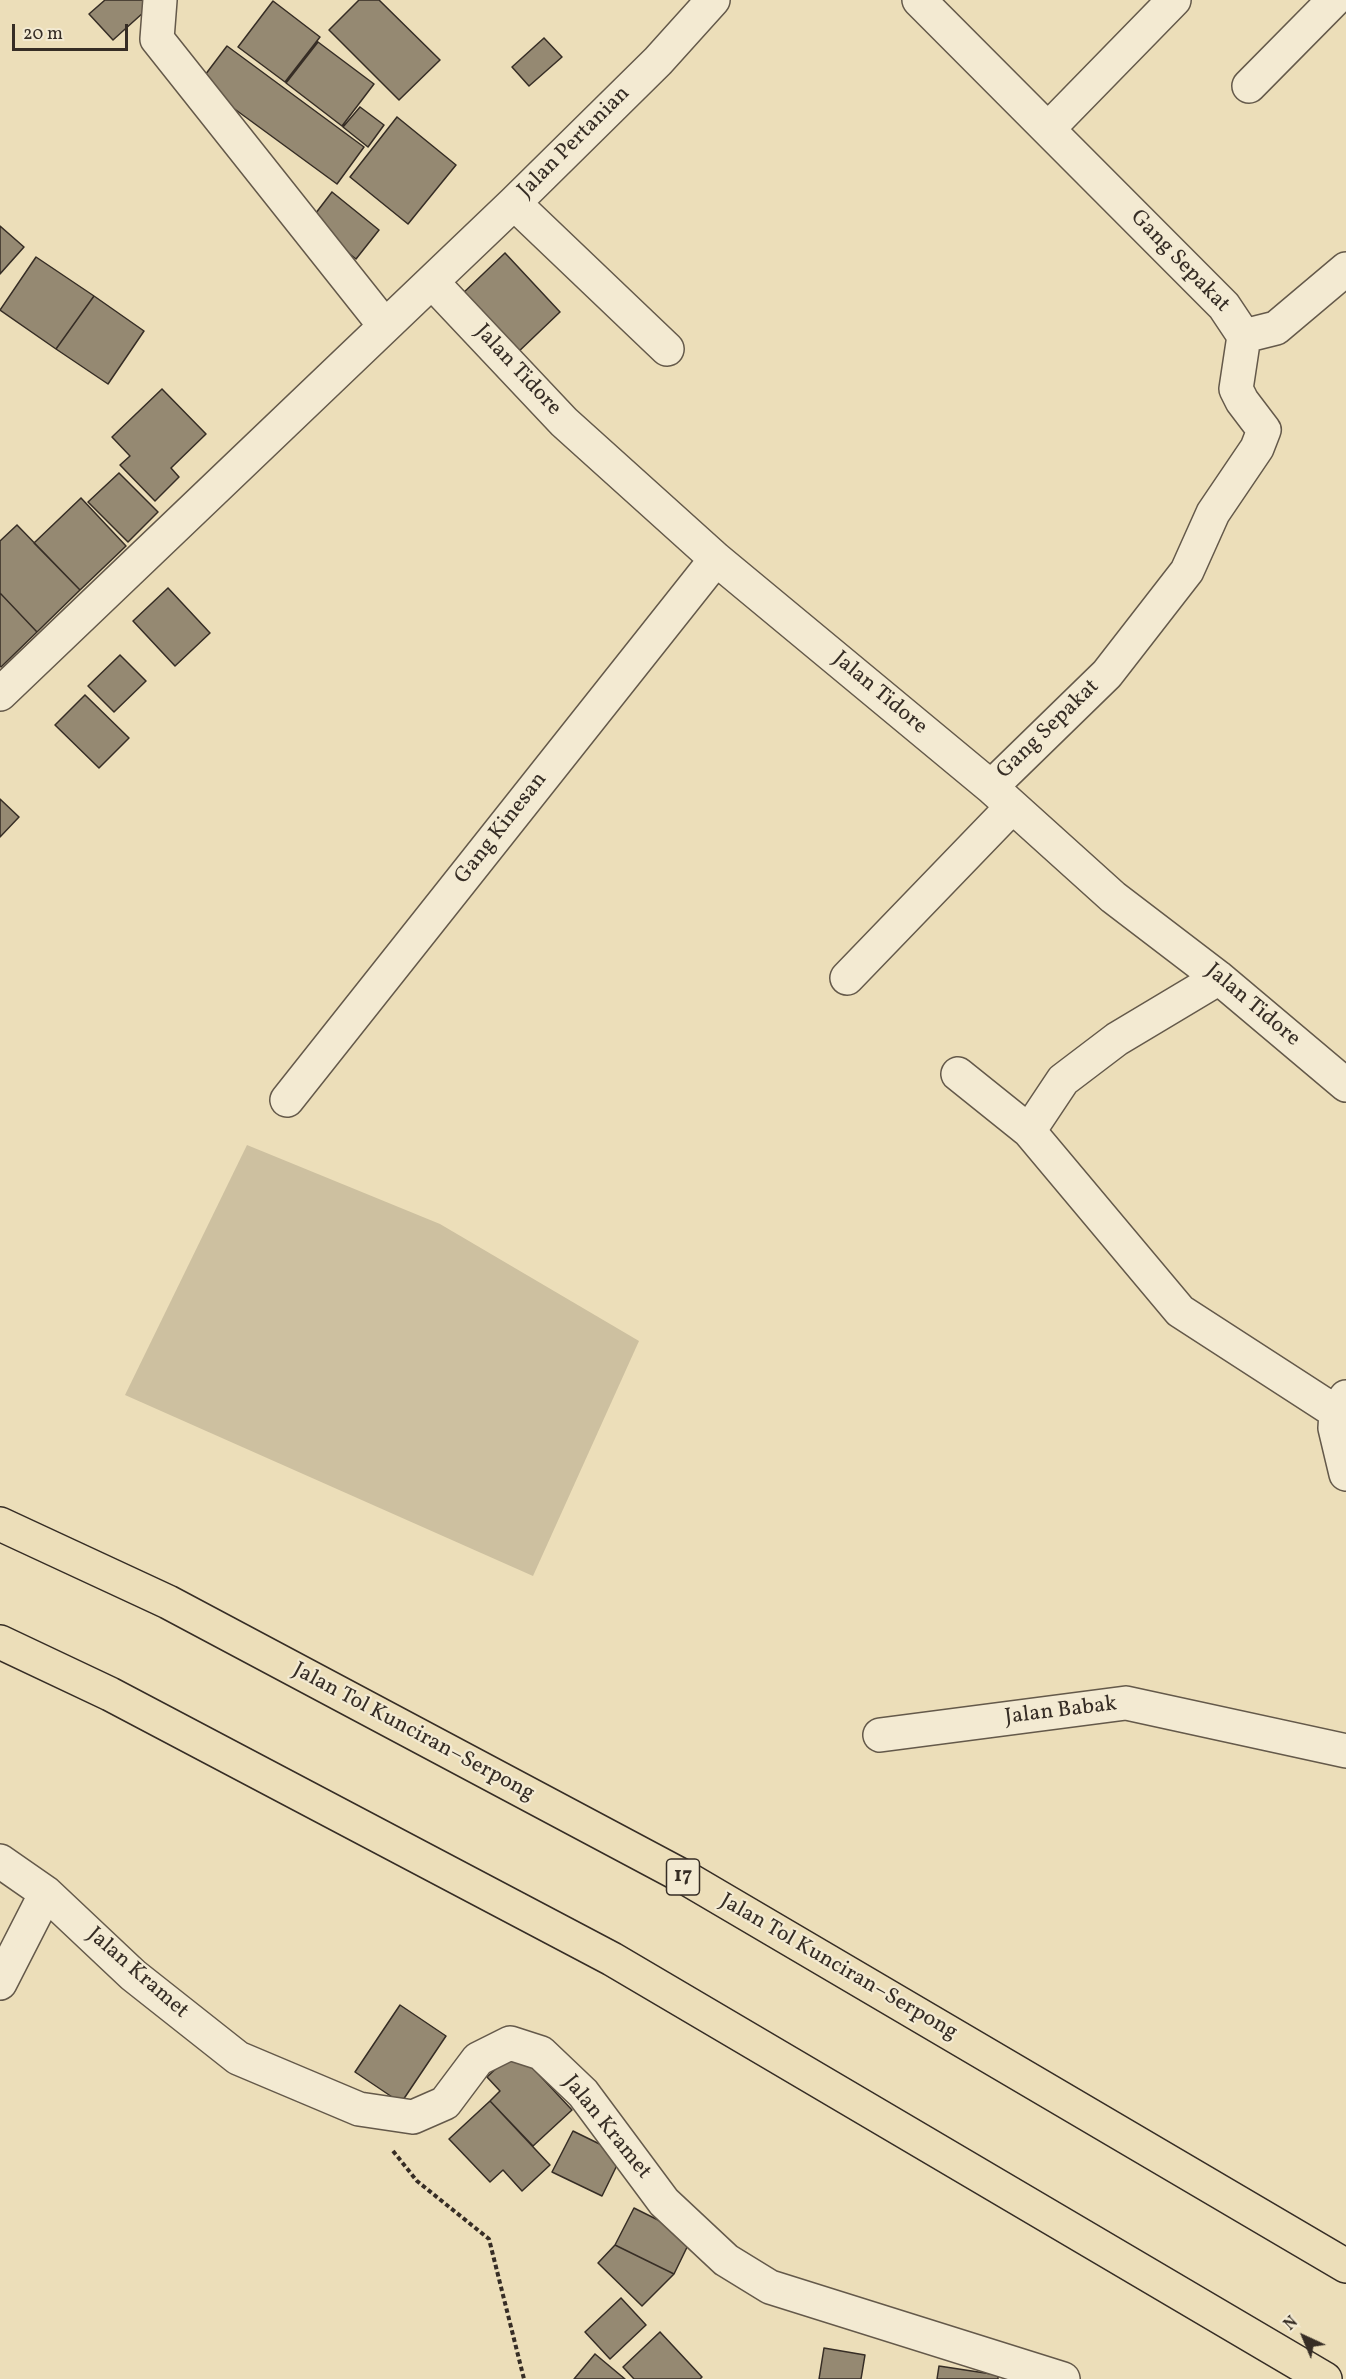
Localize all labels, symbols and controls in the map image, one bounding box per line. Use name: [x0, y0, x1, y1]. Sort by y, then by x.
scale bar: [15, 12, 130, 50]
text: 20 m: [23, 22, 63, 47]
street label: Jalan Pertanian: [513, 81, 637, 205]
street label: Gang Sepakat: [1124, 205, 1234, 319]
street label: Jalan Tidore: [468, 320, 566, 422]
street label: Jalan Tidore: [826, 647, 932, 741]
street label: Gang Sepakat: [992, 675, 1106, 785]
street label: Gang Kinesan: [450, 768, 554, 890]
street label: Jalan Tidore: [1199, 959, 1305, 1053]
street label: Jalan Tol Kunciran–Serpong: [288, 1658, 538, 1808]
street label: Jalan Babak: [1003, 1692, 1119, 1732]
road number: 17: [666, 1859, 700, 1895]
street label: Jalan Tol Kunciran–Serpong: [714, 1889, 962, 2047]
street label: Jalan Kramet: [81, 1923, 193, 2025]
street label: Jalan Kramet: [556, 2071, 656, 2185]
north arrow: [1274, 2307, 1334, 2367]
text: N: [1280, 2312, 1303, 2336]

